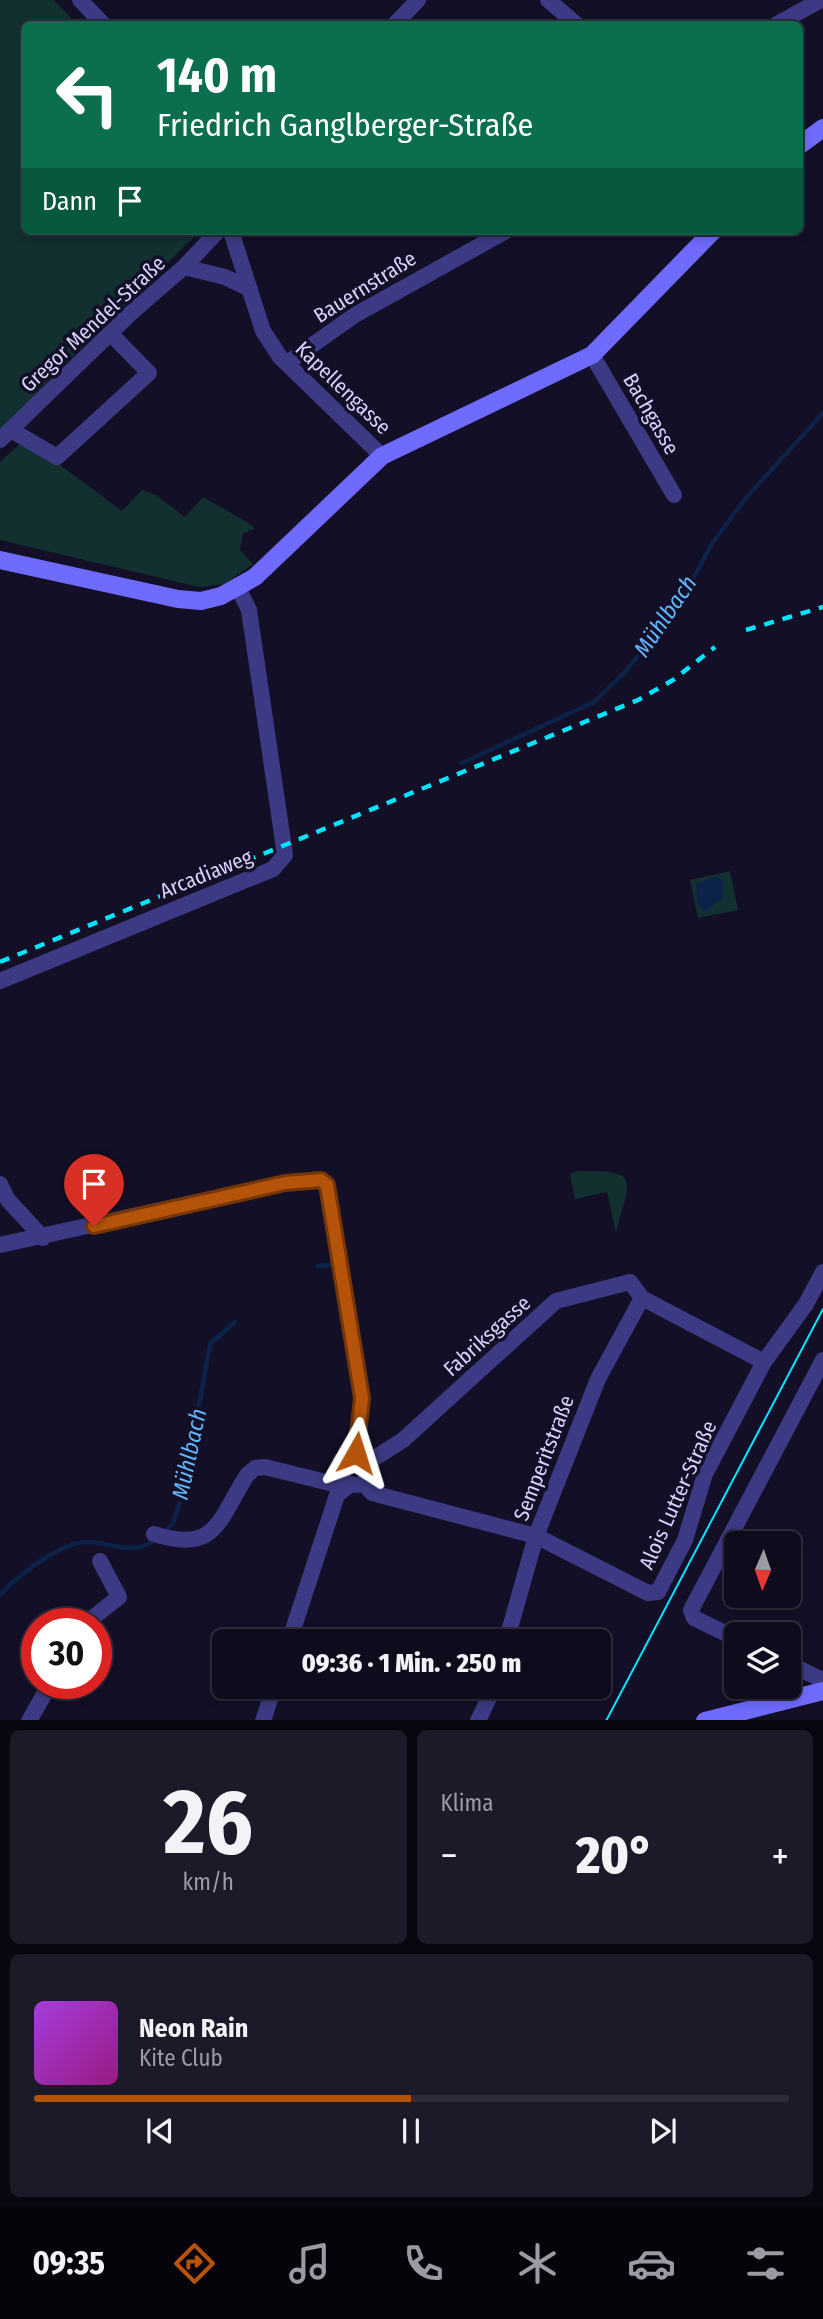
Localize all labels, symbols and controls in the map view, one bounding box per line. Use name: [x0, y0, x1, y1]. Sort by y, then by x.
text: 140 m: [157, 46, 277, 105]
icon: left: [42, 49, 133, 140]
text: Friedrich Ganglberger-Straße: [157, 106, 533, 144]
icon: arrive: [111, 182, 149, 220]
text: Dann: [42, 186, 97, 217]
street label: Bauernstraße: [309, 245, 421, 329]
street label: Gregor Mendel-Straße: [15, 250, 171, 398]
street label: Kapellengasse: [290, 336, 396, 440]
street label: Bachgasse: [617, 369, 685, 459]
water label: Mühlbach: [628, 570, 702, 662]
street label: Arcadiaweg: [156, 844, 256, 904]
pin: [64, 1154, 124, 1226]
icon: arrive: [75, 1165, 113, 1203]
street label: Fabriksgasse: [438, 1290, 536, 1382]
street label: Semperitstraße: [508, 1392, 580, 1524]
water label: Mühlbach: [166, 1406, 212, 1502]
position arrow: [319, 1416, 393, 1490]
street label: Alois Lutter-Straße: [634, 1417, 722, 1573]
north arrow: [724, 1531, 802, 1608]
map controls: [724, 1531, 801, 1699]
speed limit sign: 30: [21, 1608, 112, 1699]
button: layers: [724, 1622, 801, 1699]
text: 09:36 · 1 Min. · 250 m: [302, 1648, 521, 1679]
text: 26: [163, 1768, 253, 1877]
text: Klima: [441, 1789, 494, 1817]
text: 20°: [576, 1824, 653, 1887]
text: −: [441, 1833, 458, 1879]
text: +: [772, 1833, 789, 1879]
text: km/h: [183, 1868, 234, 1896]
text: Neon Rain: [139, 2013, 248, 2044]
text: Kite Club: [139, 2044, 223, 2072]
icon: previous: [141, 2112, 179, 2150]
icon: pause: [392, 2112, 430, 2150]
icon: next: [644, 2112, 682, 2150]
icon: directions: [170, 2239, 219, 2288]
icon: music: [285, 2239, 334, 2288]
icon: phone: [399, 2239, 448, 2288]
icon: climate: [513, 2239, 562, 2288]
icon: car: [627, 2239, 676, 2288]
icon: filters: [741, 2239, 790, 2288]
text: 09:35: [33, 2244, 105, 2282]

